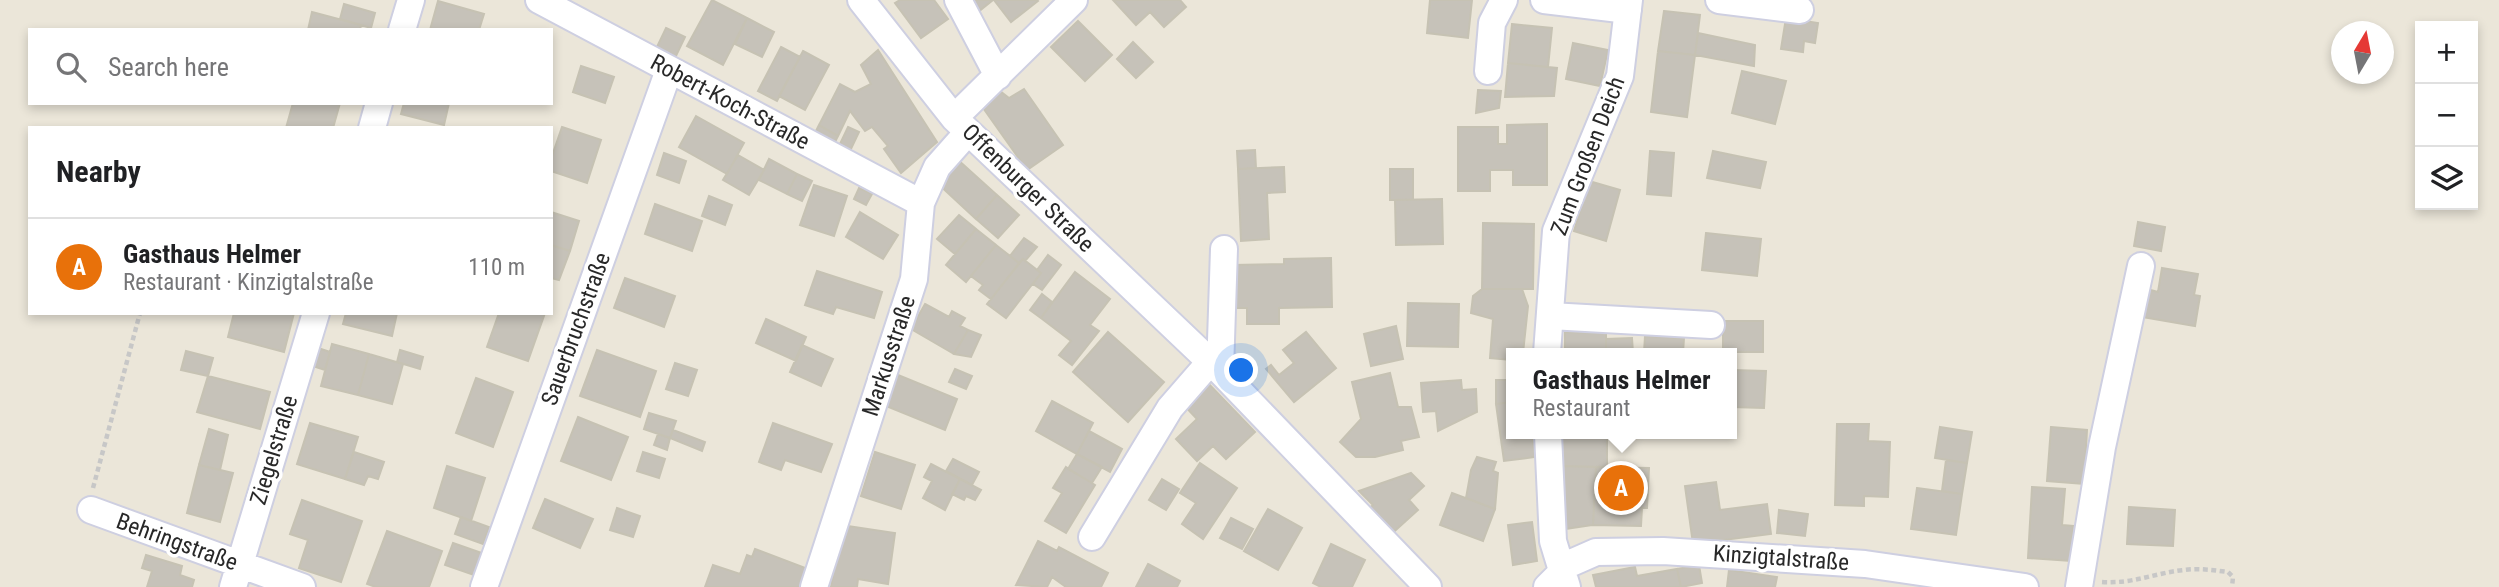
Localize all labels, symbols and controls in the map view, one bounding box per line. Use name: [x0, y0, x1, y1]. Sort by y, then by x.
north arrow: [2331, 21, 2394, 84]
map controls: [2415, 21, 2478, 210]
button: +: [2415, 21, 2478, 84]
search box: [28, 28, 553, 105]
icon: search: [52, 48, 90, 86]
street label: Robert-Koch-Straße: [646, 49, 814, 155]
text: Search here: [108, 52, 229, 82]
street label: Zum Großen Deich: [1545, 73, 1631, 239]
button: −: [2415, 84, 2478, 147]
street label: Offenburger Straße: [956, 118, 1100, 258]
button: layers: [2415, 147, 2478, 210]
text: Nearby: [56, 154, 141, 189]
text: Gasthaus Helmer: [123, 239, 301, 269]
street label: Sauerbruchstraße: [536, 249, 616, 409]
text: A: [72, 254, 86, 281]
text: 110 m: [468, 254, 525, 281]
text: Restaurant · Kinzigtalstraße: [123, 269, 374, 296]
street label: Markusstraße: [857, 292, 921, 420]
popup: [1506, 348, 1737, 439]
your location: [1224, 353, 1258, 387]
text: Gasthaus Helmer: [1532, 365, 1711, 395]
street label: Ziegelstraße: [245, 392, 303, 508]
text: Restaurant: [1532, 395, 1630, 422]
pin: A: [1598, 462, 1644, 514]
street label: Behringstraße: [113, 508, 241, 576]
street label: Kinzigtalstraße: [1712, 540, 1850, 576]

